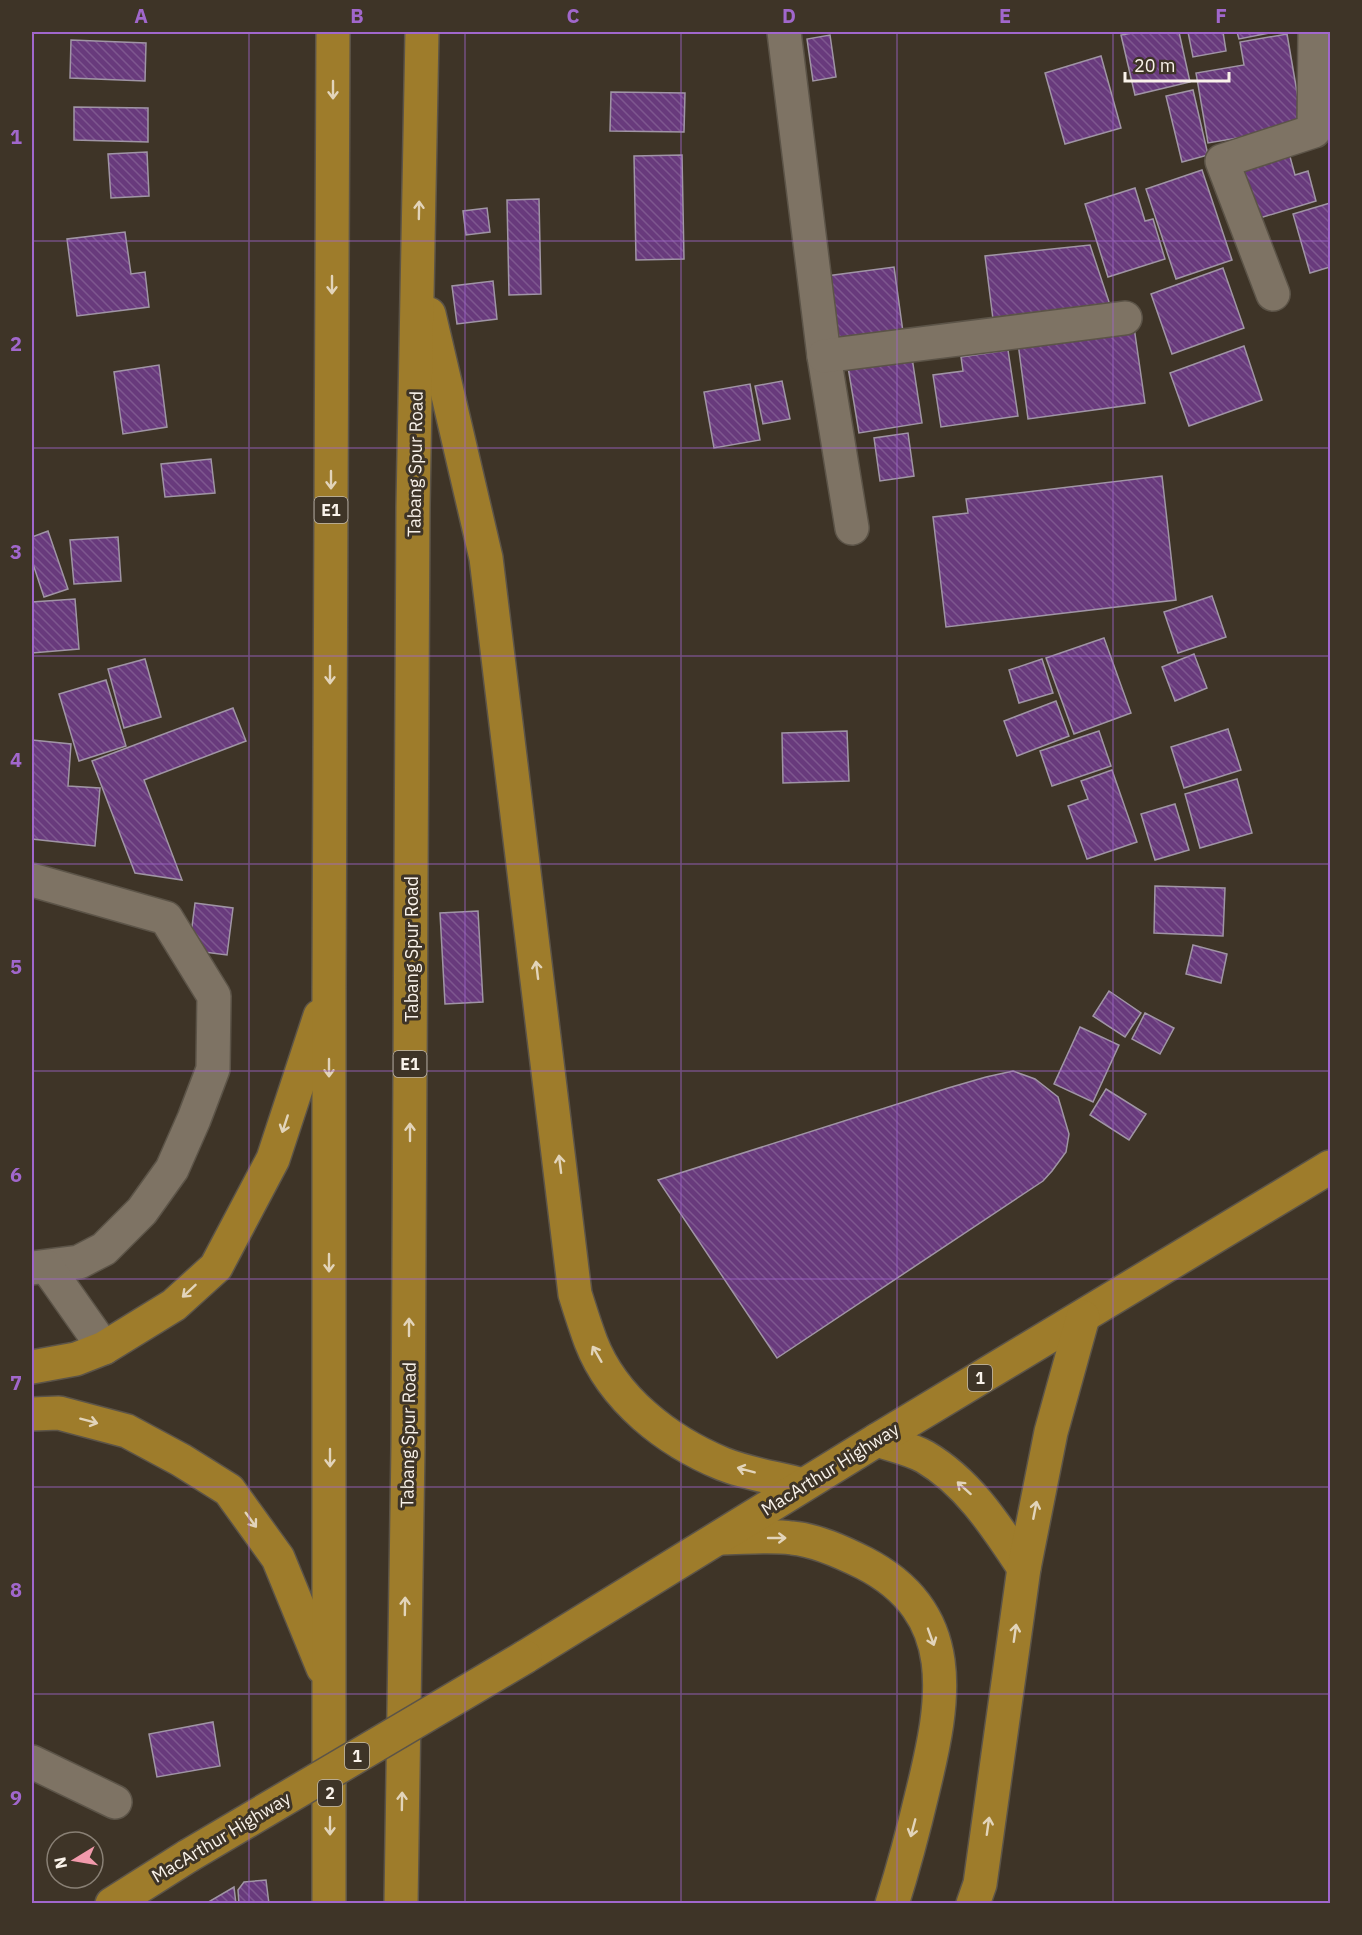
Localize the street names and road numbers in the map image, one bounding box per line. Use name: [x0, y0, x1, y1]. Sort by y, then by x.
street label: Tabang Spur Road: [402, 391, 428, 537]
road number: E1: [314, 497, 348, 523]
street label: Tabang Spur Road: [400, 876, 423, 1022]
road number: E1: [394, 1051, 426, 1077]
street label: Tabang Spur Road: [395, 1362, 421, 1508]
road number: 1: [968, 1365, 992, 1391]
street label: MacArthur Highway: [757, 1417, 903, 1521]
road number: 1: [345, 1743, 369, 1769]
road number: 2: [318, 1780, 342, 1806]
street label: MacArthur Highway: [147, 1786, 295, 1888]

